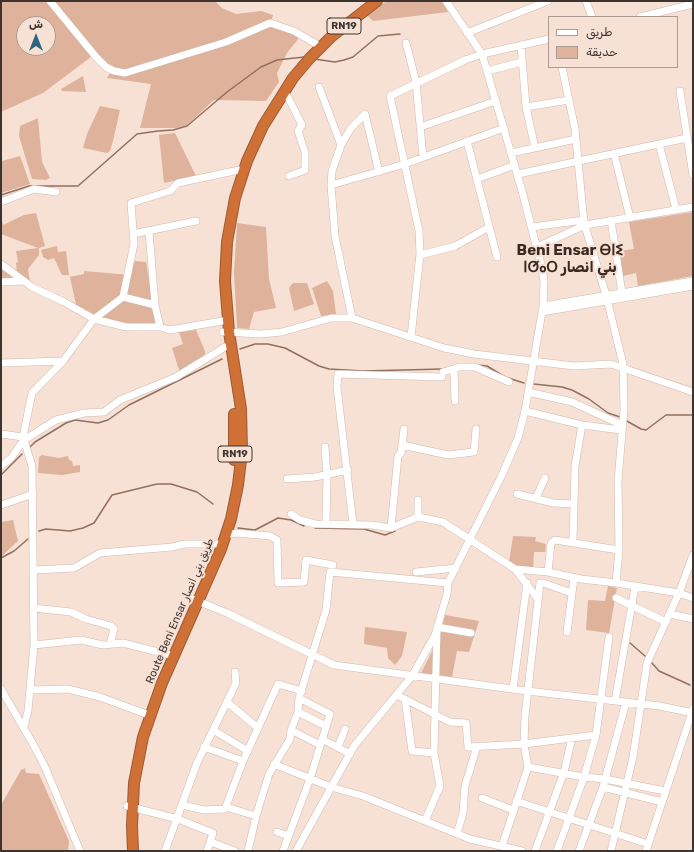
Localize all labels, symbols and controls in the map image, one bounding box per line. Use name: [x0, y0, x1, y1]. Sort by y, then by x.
north arrow: [16, 16, 56, 56]
legend: [548, 16, 678, 68]
text: ش: [29, 18, 43, 31]
road number: RN19: [327, 18, 361, 34]
text: طريق: [586, 25, 612, 39]
text: حديقة: [586, 45, 618, 59]
district label: Beni Ensar ⴱⵏⵉ ⵏⵚⴰⵔ بني انصار: [517, 242, 623, 277]
road number: RN19: [218, 446, 252, 462]
street label: Route Beni Ensar طريق بني انصار: [143, 536, 217, 686]

